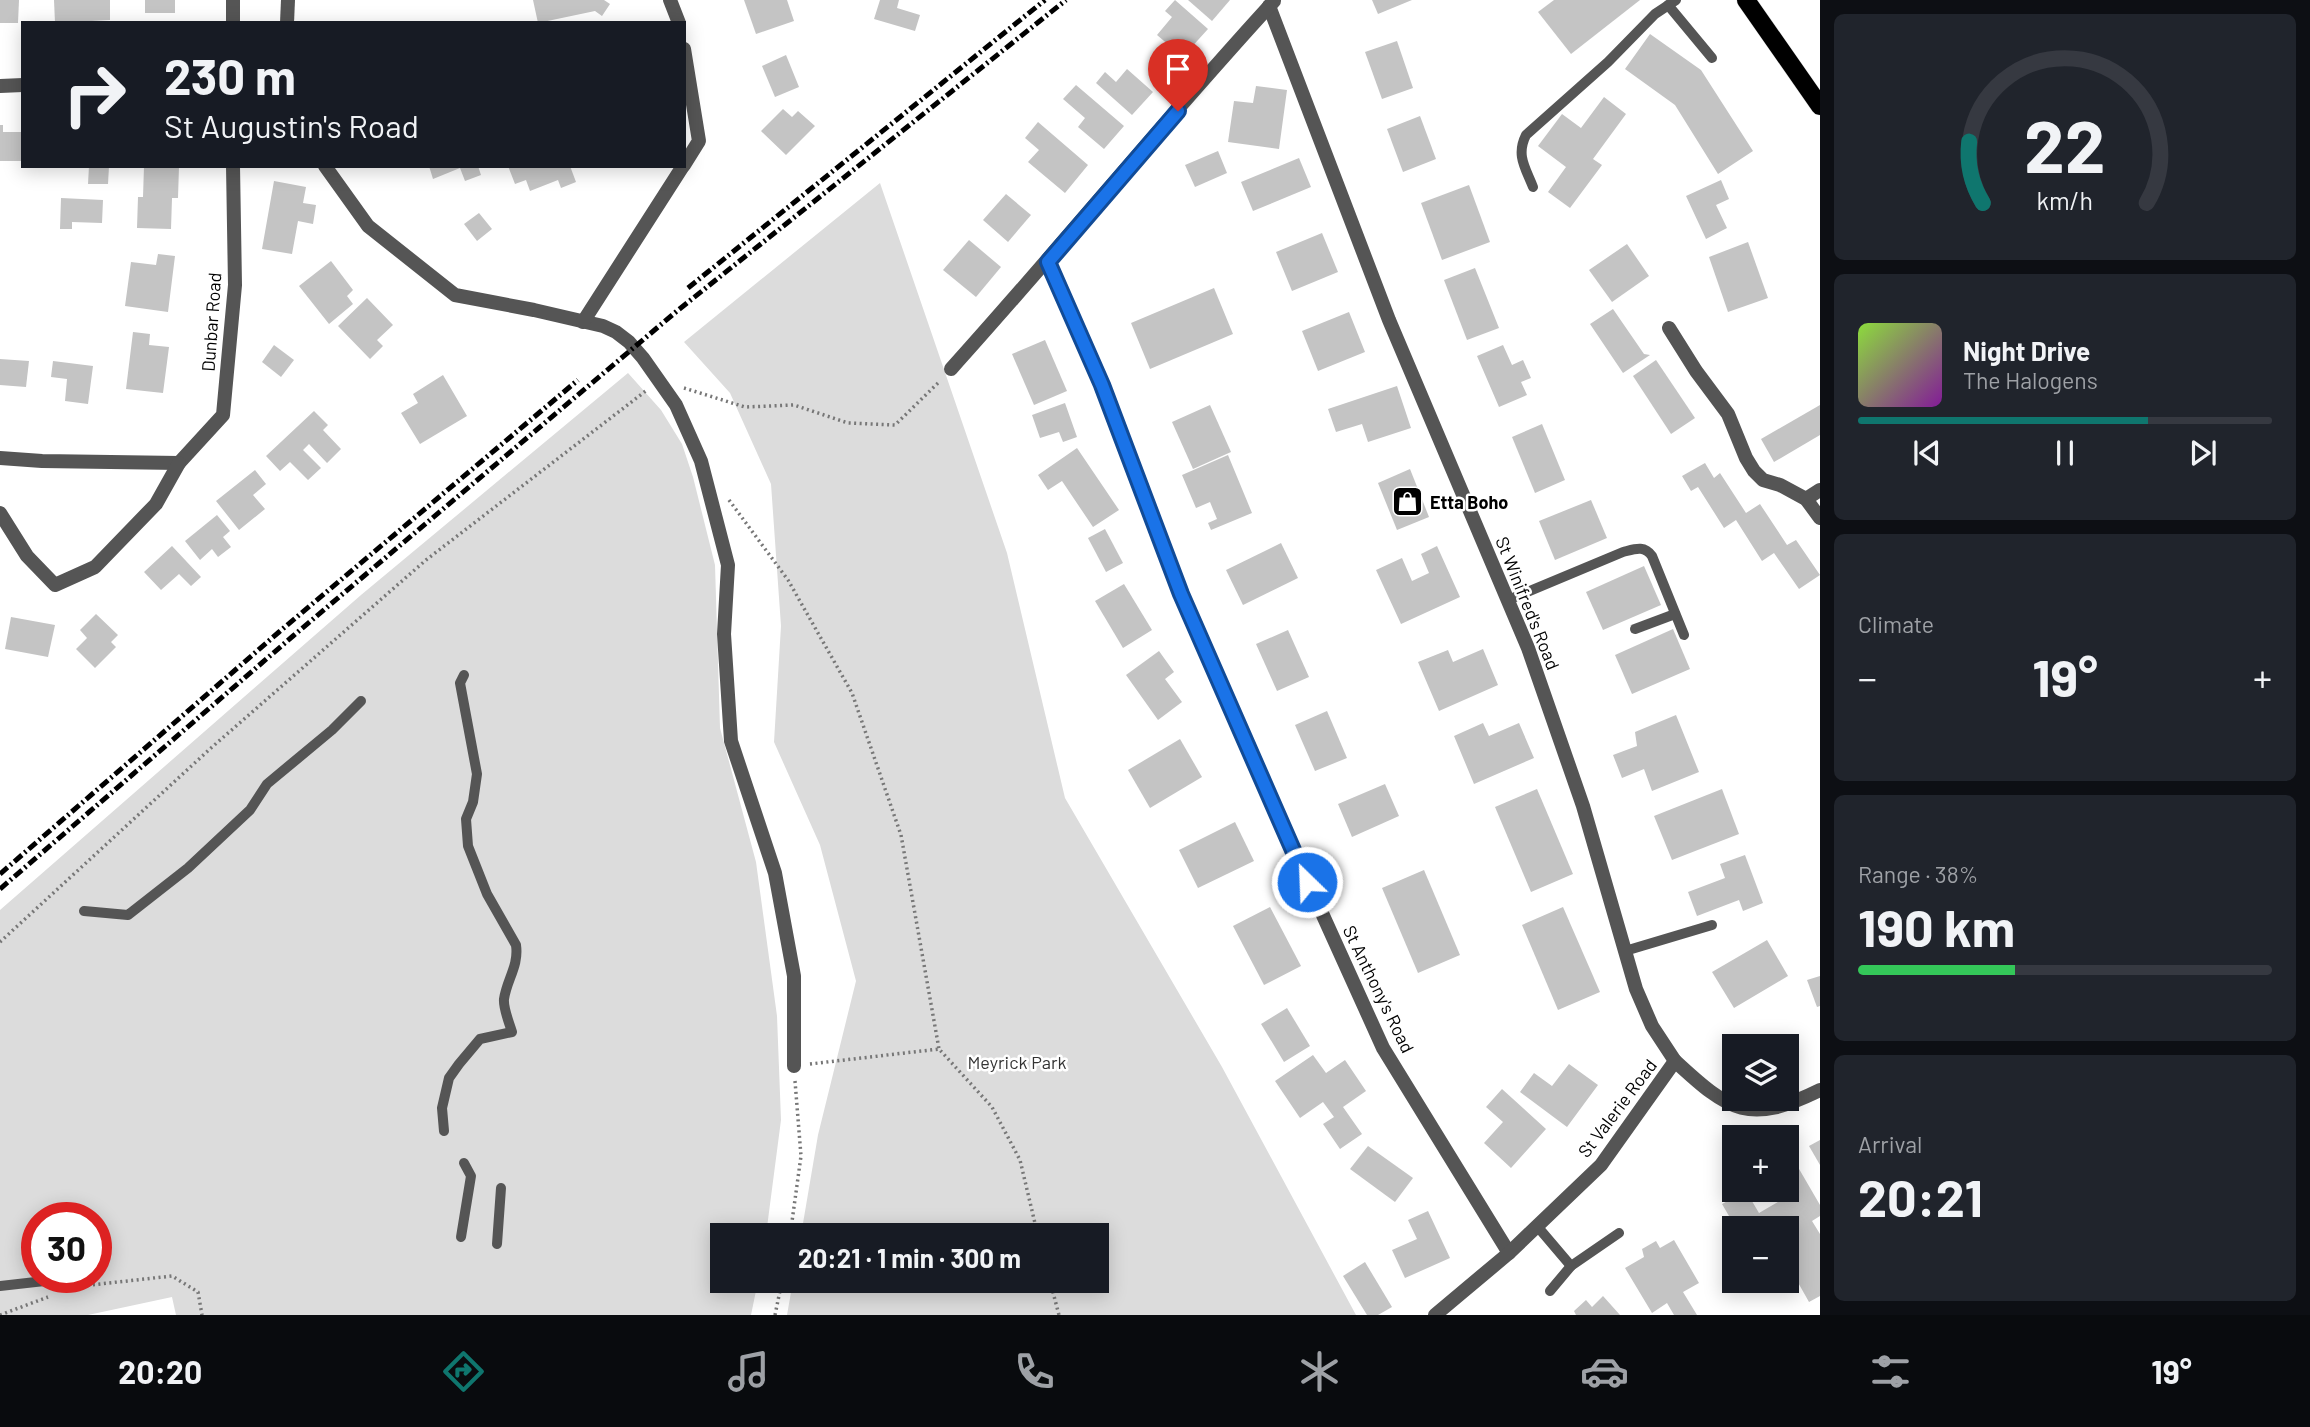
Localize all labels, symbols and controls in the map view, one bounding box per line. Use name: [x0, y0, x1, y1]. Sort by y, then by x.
pin: [1148, 39, 1208, 111]
text: 230 m: [164, 46, 296, 105]
icon: right: [49, 49, 140, 140]
icon: arrive: [1159, 50, 1197, 88]
text: 22: [2024, 100, 2106, 188]
text: St Augustin's Road: [164, 106, 419, 144]
text: km/h: [2037, 185, 2093, 215]
street label: Dunbar Road: [197, 272, 225, 372]
text: Night Drive: [1963, 335, 2090, 366]
text: The Halogens: [1963, 366, 2098, 394]
icon: previous: [1908, 434, 1946, 472]
icon: pause: [2046, 434, 2084, 472]
icon: next: [2184, 434, 2222, 472]
shop icon: Etta Boho: [1390, 485, 1424, 519]
place label: Etta Boho: [1430, 491, 1508, 513]
street label: St Winifred's Road: [1491, 533, 1565, 673]
text: Climate: [1858, 610, 1934, 638]
text: 19°: [2032, 645, 2098, 707]
text: −: [1858, 654, 1877, 700]
text: +: [2253, 654, 2272, 700]
position arrow: [1270, 845, 1344, 919]
text: Range · 38%: [1858, 860, 1978, 888]
text: 190 km: [1858, 895, 2015, 957]
street label: St Anthony's Road: [1339, 922, 1419, 1056]
map controls: [1722, 1034, 1799, 1293]
button: layers: [1722, 1034, 1799, 1111]
park label: Meyrick Park: [967, 1051, 1067, 1073]
street label: St Valerie Road: [1573, 1054, 1661, 1162]
button: +: [1722, 1125, 1799, 1202]
text: Arrival: [1858, 1130, 1922, 1158]
text: 20:21: [1858, 1165, 1983, 1227]
speed limit sign: 30: [21, 1202, 112, 1293]
button: −: [1722, 1216, 1799, 1293]
text: 20:21 · 1 min · 300 m: [798, 1242, 1021, 1273]
icon: directions: [439, 1347, 488, 1396]
icon: music: [724, 1347, 773, 1396]
icon: phone: [1010, 1347, 1059, 1396]
icon: climate: [1295, 1347, 1344, 1396]
icon: car: [1580, 1347, 1629, 1396]
icon: filters: [1866, 1347, 1915, 1396]
text: 20:20: [118, 1352, 202, 1390]
text: 19°: [2151, 1352, 2192, 1390]

